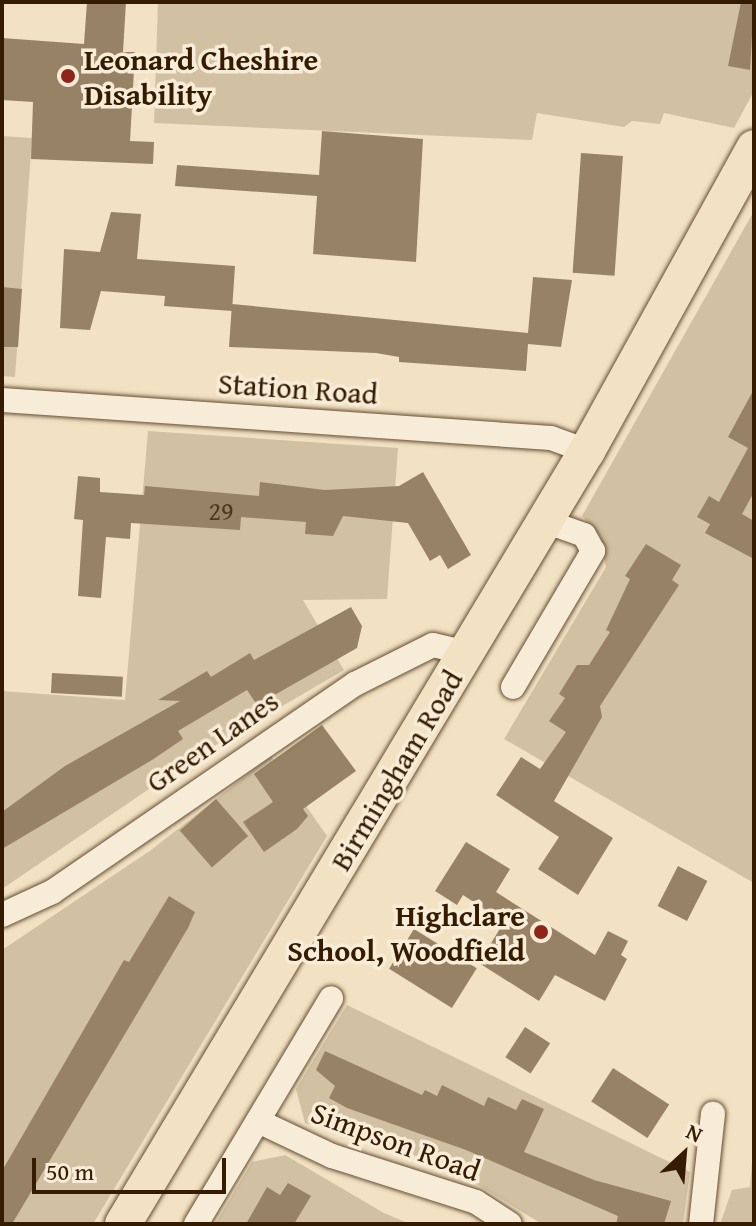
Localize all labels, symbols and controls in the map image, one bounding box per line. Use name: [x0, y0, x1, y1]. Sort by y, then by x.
place label: Leonard Cheshire Disability: [84, 41, 318, 112]
marker: Leonard Cheshire Disability: [59, 67, 77, 85]
street label: Station Road: [217, 364, 379, 412]
house number: 29: [208, 495, 234, 527]
street label: Birmingham Road: [322, 663, 470, 877]
street label: Green Lanes: [139, 682, 285, 800]
place label: Highclare School, Woodfield: [287, 897, 525, 968]
marker: Highclare School, Woodfield: [532, 923, 550, 941]
street label: Simpson Road: [307, 1094, 485, 1188]
north arrow: [644, 1114, 724, 1194]
text: N: [681, 1115, 708, 1150]
scale bar: [36, 1142, 230, 1192]
text: 50 m: [46, 1154, 94, 1189]

